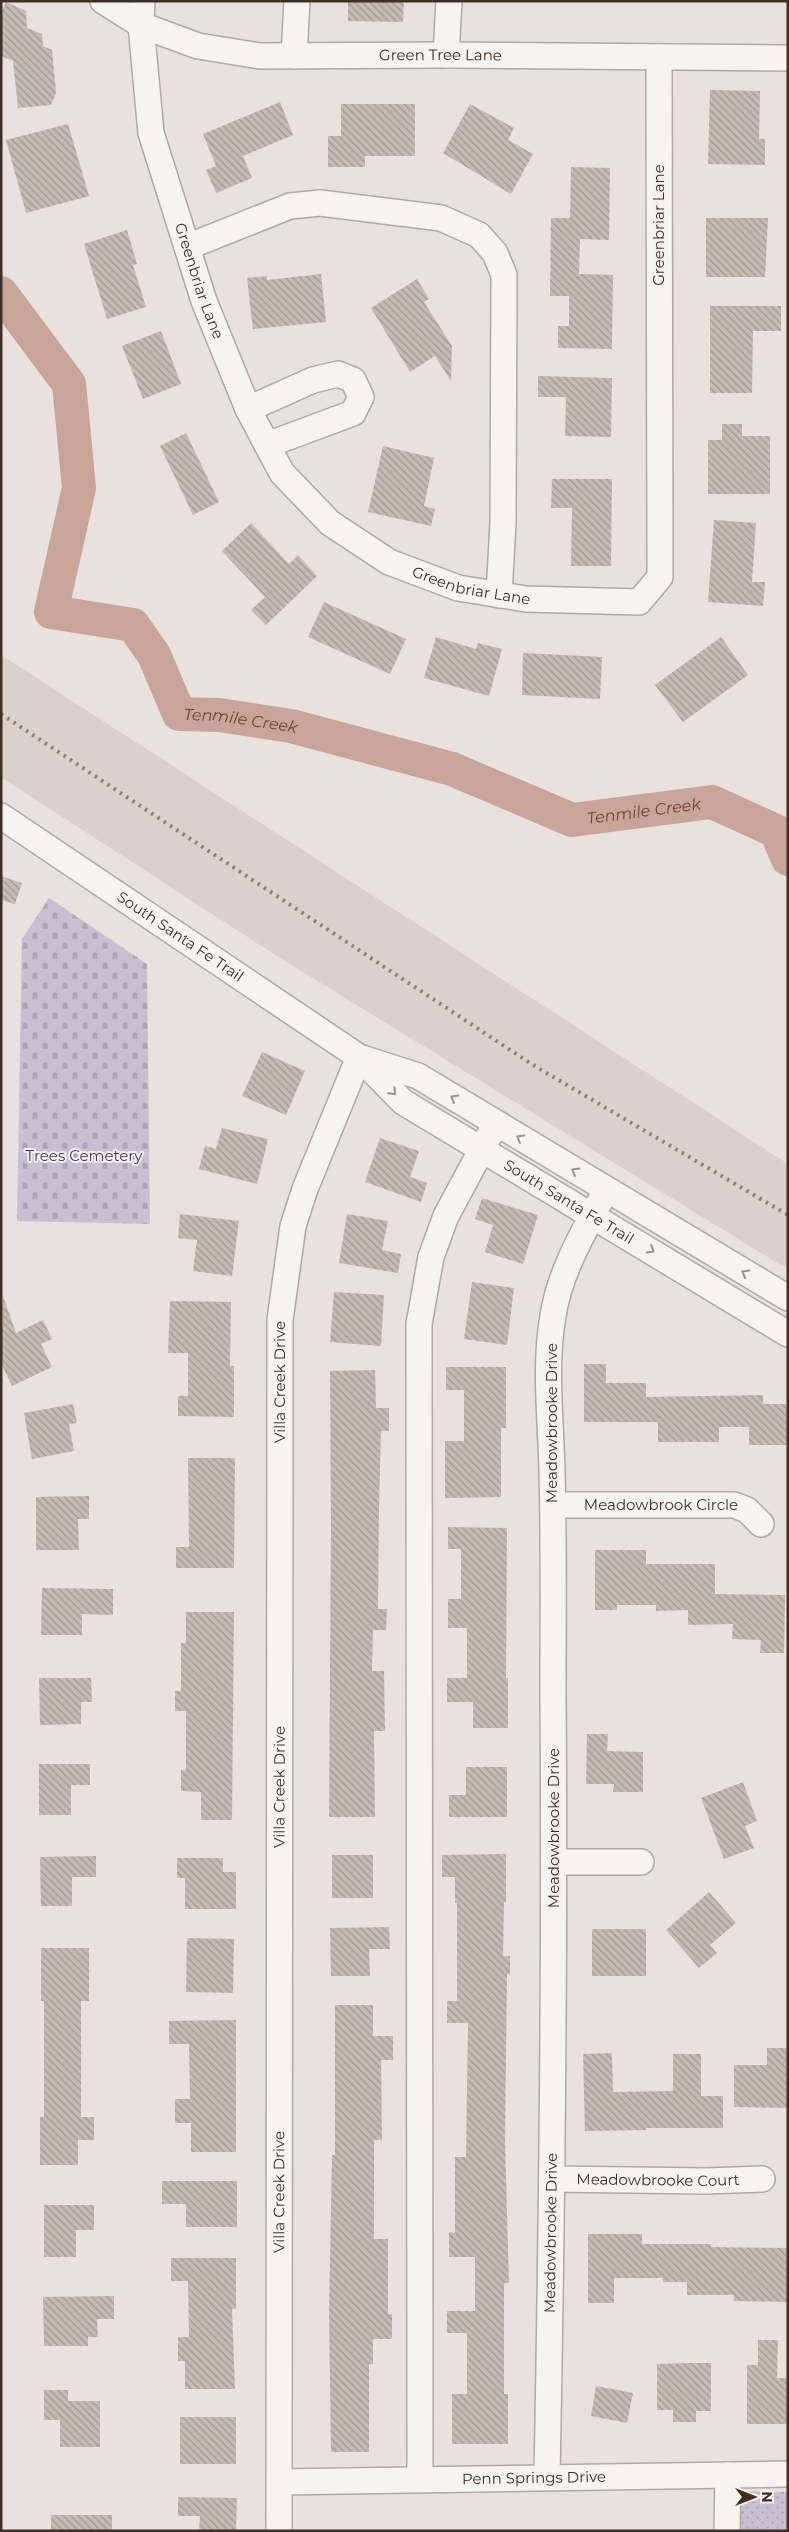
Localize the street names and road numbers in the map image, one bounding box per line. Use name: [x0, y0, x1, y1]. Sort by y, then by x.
street label: Green Tree Lane: [379, 45, 502, 64]
street label: Greenbriar Lane: [649, 164, 668, 286]
street label: Greenbriar Lane: [171, 220, 228, 342]
street label: Greenbriar Lane: [410, 562, 532, 609]
street label: South Santa Fe Trail: [113, 887, 247, 986]
street label: South Santa Fe Trail: [500, 1155, 638, 1248]
street label: Villa Creek Drive: [270, 1321, 289, 1443]
street label: Meadowbrooke Drive: [542, 1343, 561, 1503]
street label: Meadowbrook Circle: [584, 1495, 738, 1514]
street label: Villa Creek Drive: [270, 1726, 289, 1848]
street label: Meadowbrooke Drive: [544, 1748, 563, 1908]
street label: Villa Creek Drive: [269, 2131, 288, 2253]
street label: Meadowbrooke Drive: [540, 2153, 561, 2313]
street label: Meadowbrooke Court: [576, 2169, 740, 2190]
street label: Penn Springs Drive: [462, 2467, 606, 2488]

